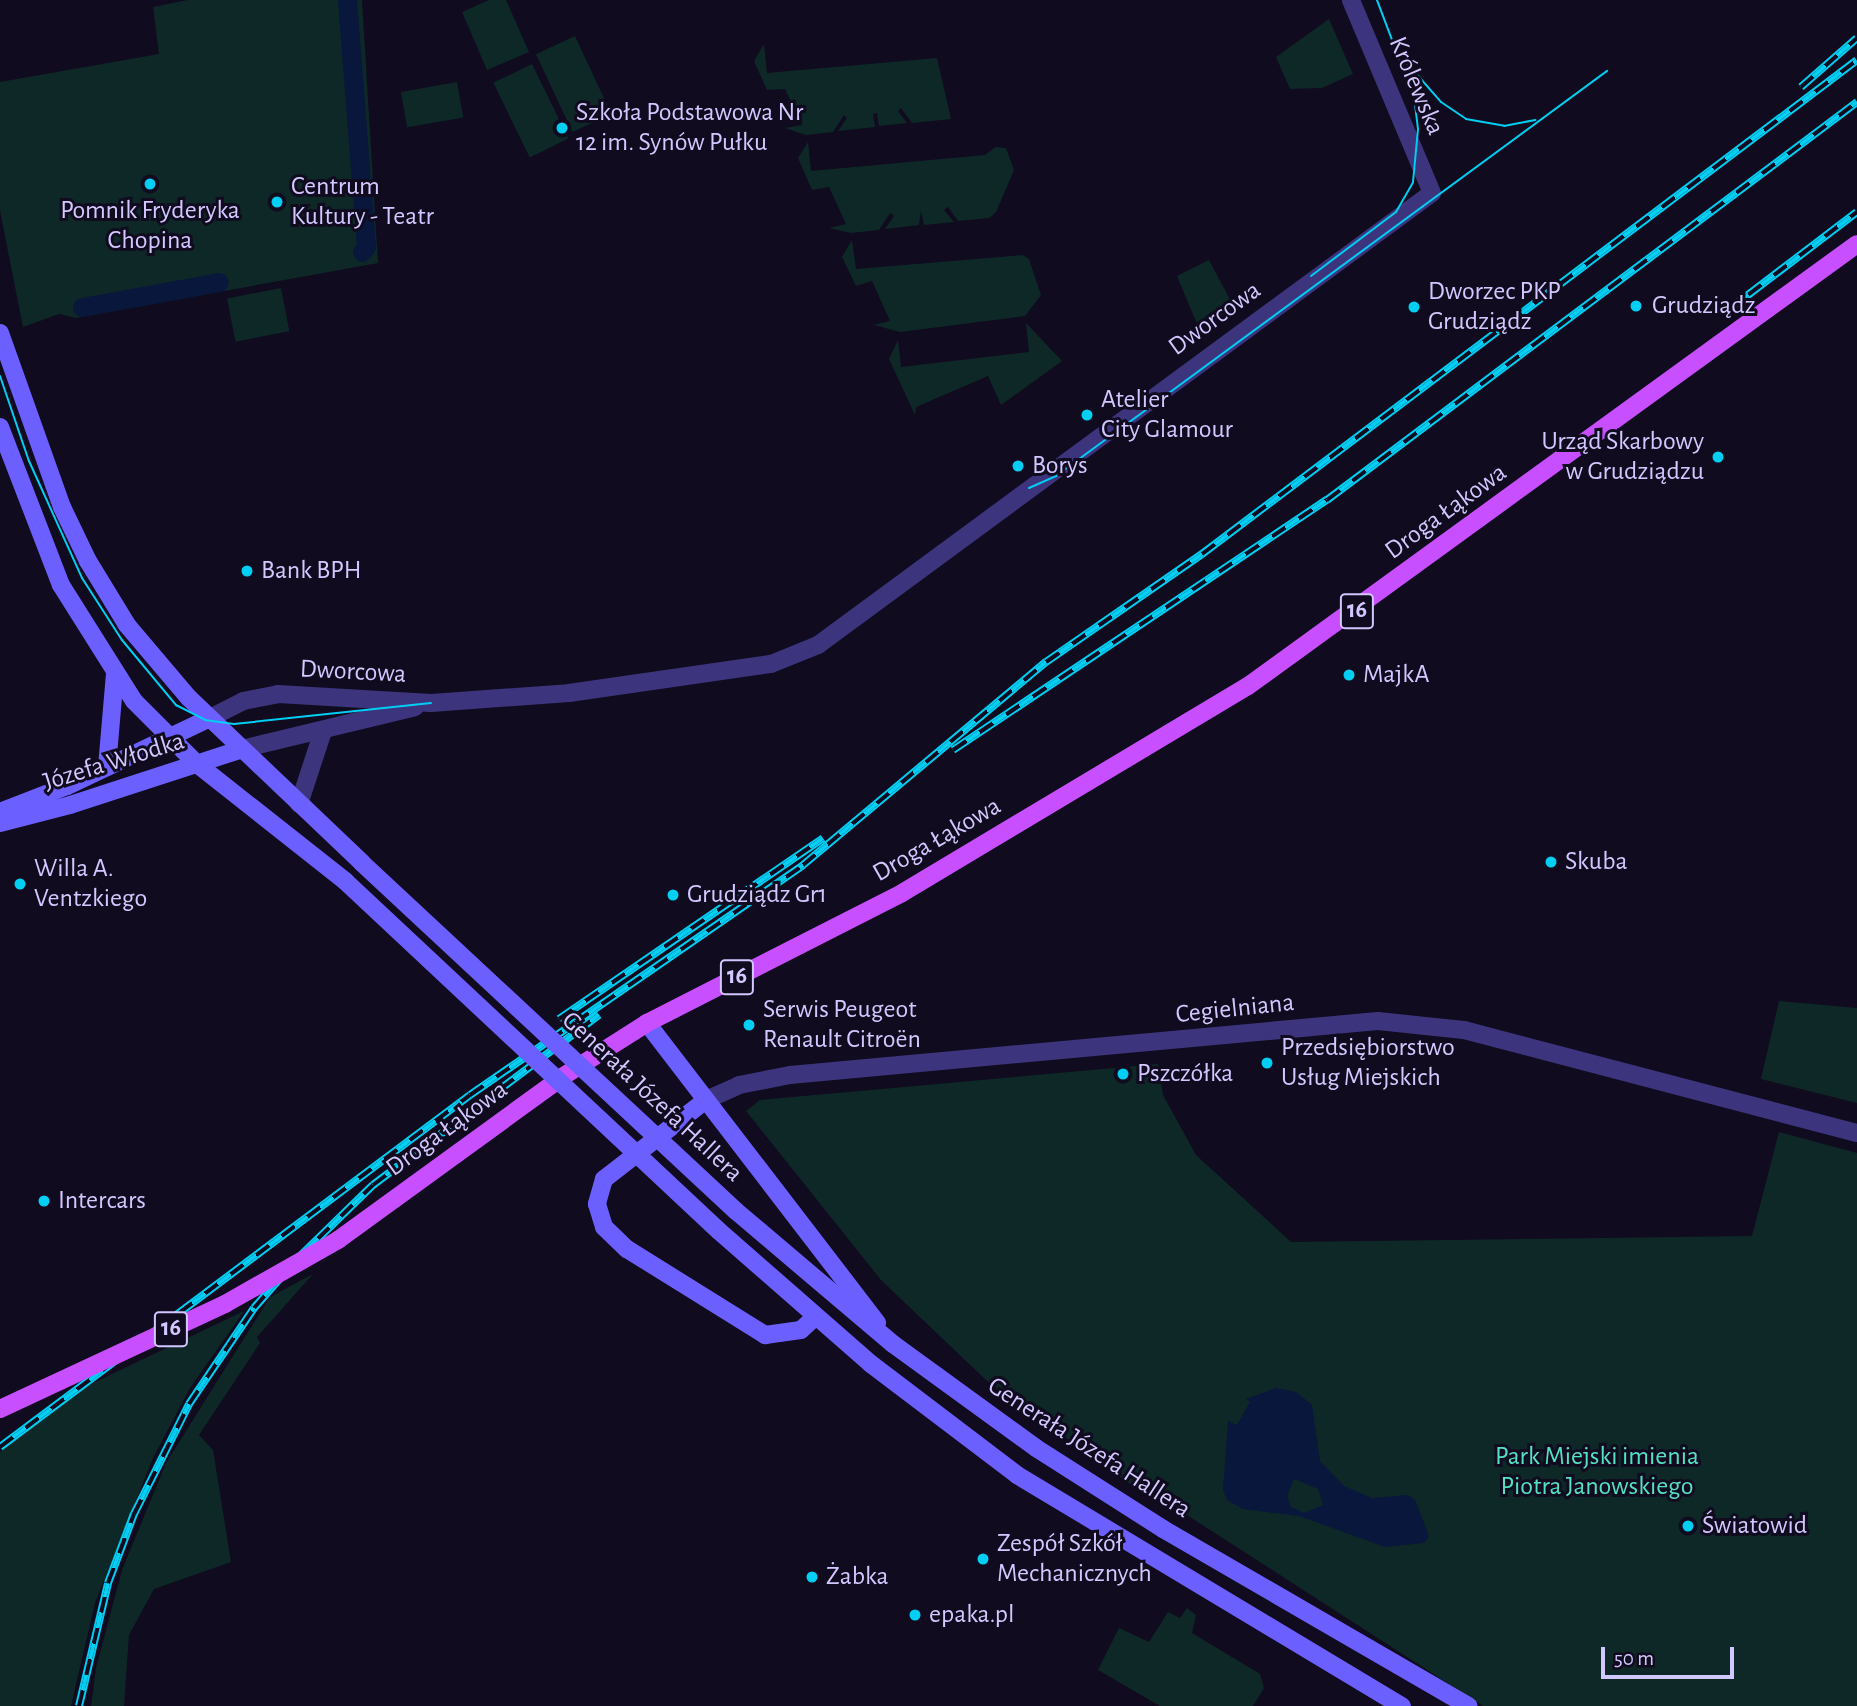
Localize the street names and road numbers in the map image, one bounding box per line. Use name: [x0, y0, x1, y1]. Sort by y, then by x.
street label: Królewska: [1381, 32, 1451, 140]
street label: Dworcowa: [1163, 275, 1267, 363]
street label: Droga Łąkowa: [1379, 457, 1513, 567]
road number: 16: [1340, 590, 1374, 632]
street label: Dworcowa: [299, 654, 407, 690]
street label: Józefa Włodka: [40, 726, 188, 798]
street label: Droga Łąkowa: [867, 791, 1007, 889]
road number: 16: [720, 957, 754, 998]
street label: Cegielniana: [1174, 987, 1296, 1031]
street label: Generała Józefa Hallera: [555, 1005, 749, 1189]
street label: Droga Łąkowa: [380, 1074, 514, 1184]
road number: 16: [154, 1308, 188, 1350]
street label: Generała Józefa Hallera: [981, 1371, 1197, 1525]

